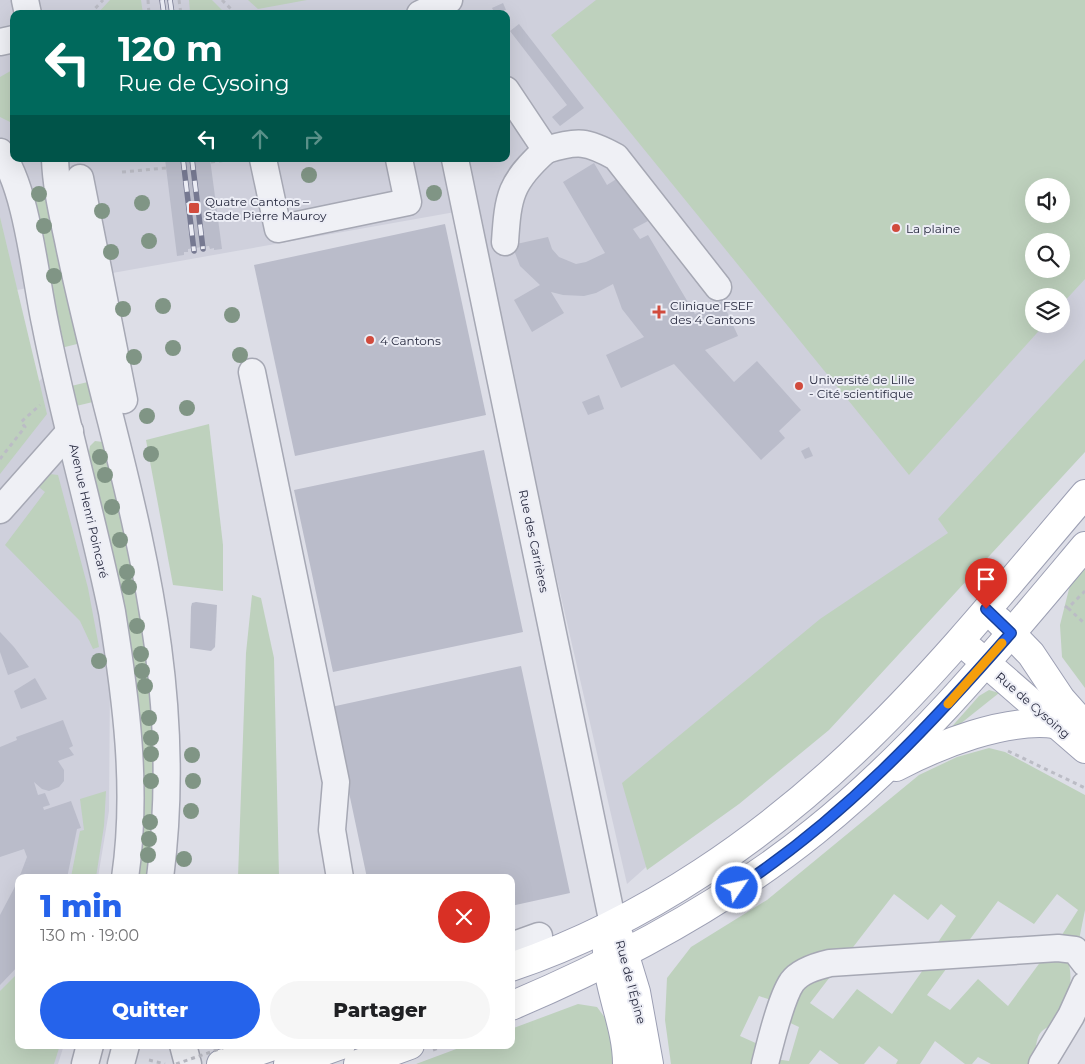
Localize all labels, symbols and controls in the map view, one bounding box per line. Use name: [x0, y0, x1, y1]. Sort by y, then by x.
text: 120 m: [118, 27, 223, 70]
icon: left: [35, 30, 100, 95]
text: Rue de Cysoing: [118, 70, 290, 97]
icon: left: [193, 125, 221, 153]
icon: ahead: [246, 125, 274, 153]
icon: right: [299, 125, 327, 153]
map controls: [1025, 178, 1070, 333]
button: sound: [1025, 178, 1070, 223]
place label: Quatre Cantons – Stade Pierre Mauroy: [205, 194, 327, 223]
marker: Quatre Cantons – Stade Pierre Mauroy: [187, 201, 201, 215]
place label: La plaine: [906, 221, 960, 236]
marker: La plaine: [890, 222, 902, 234]
button: search: [1025, 233, 1070, 278]
button: layers: [1025, 288, 1070, 333]
place label: Clinique FSEF des 4 Cantons: [670, 298, 755, 327]
marker: Clinique FSEF des 4 Cantons: [652, 305, 666, 319]
place label: 4 Cantons: [380, 333, 441, 348]
marker: 4 Cantons: [364, 334, 376, 346]
place label: Université de Lille ‐ Cité scientifique: [809, 372, 915, 401]
marker: Université de Lille ‐ Cité scientifique: [793, 380, 805, 392]
street label: Avenue Henri Poincaré: [66, 442, 112, 580]
street label: Rue des Carrières: [516, 488, 552, 594]
pin: [965, 558, 1007, 609]
icon: arrive: [972, 565, 1000, 593]
street label: Rue de Cysoing: [993, 669, 1073, 741]
position arrow: [710, 861, 762, 913]
text: 1 min: [40, 888, 123, 925]
button: close: [438, 891, 490, 943]
text: 130 m · 19:00: [40, 926, 139, 945]
street label: Rue de l'Épine: [613, 938, 649, 1026]
button: Quitter: [40, 981, 260, 1039]
button: Partager: [270, 981, 490, 1039]

